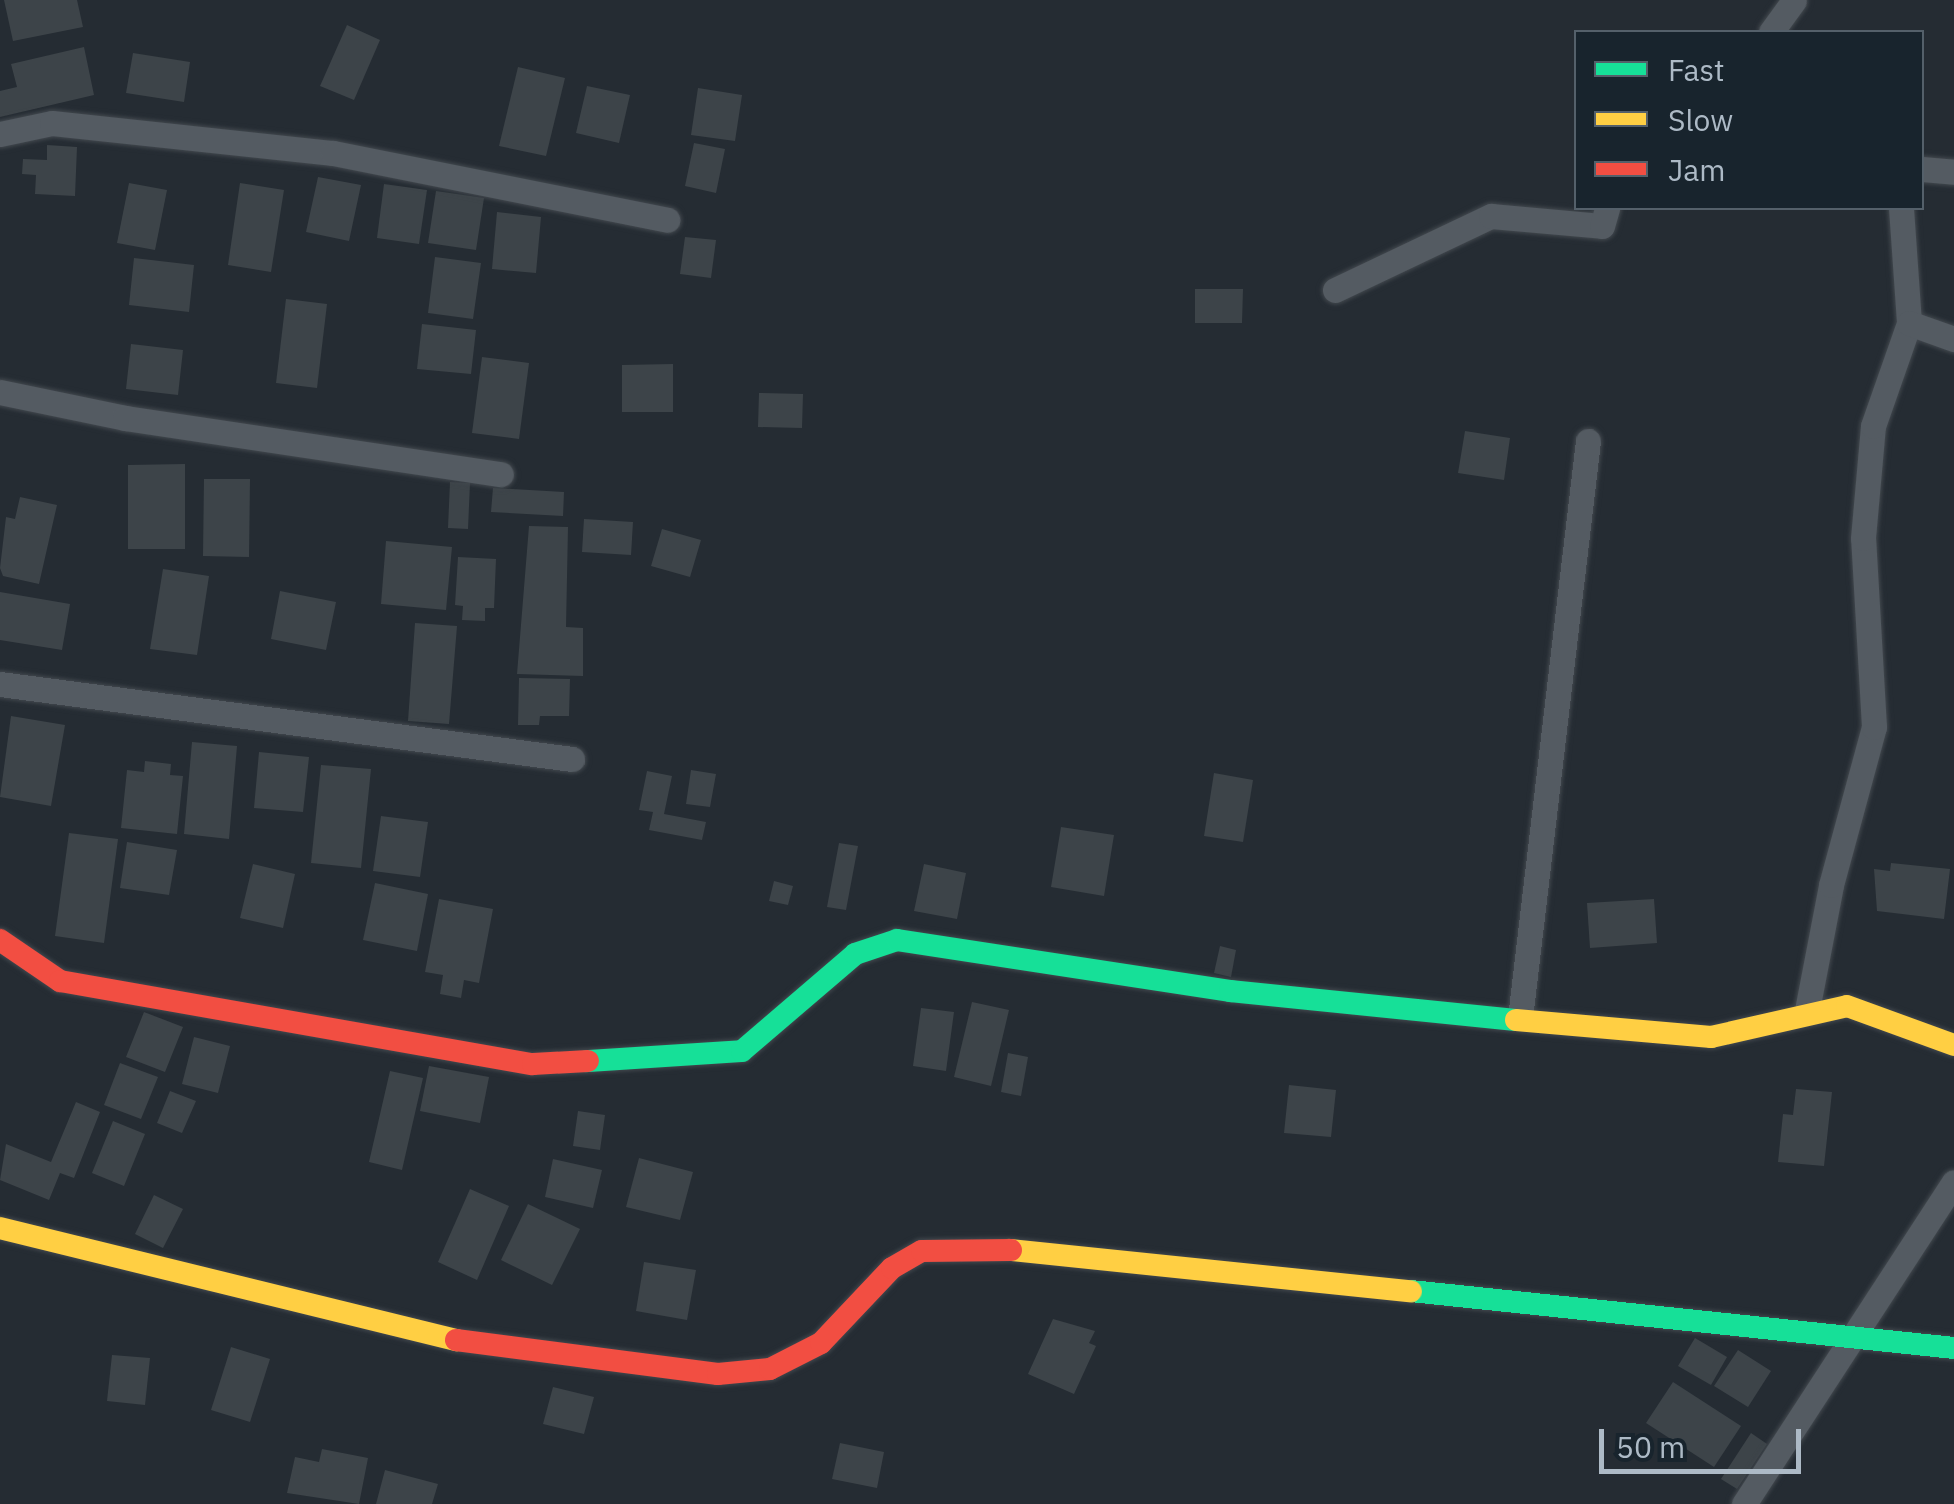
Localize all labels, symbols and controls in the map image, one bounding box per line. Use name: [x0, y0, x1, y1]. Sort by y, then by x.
legend: [1574, 30, 1924, 210]
text: Fast: [1668, 50, 1725, 89]
text: Slow: [1668, 100, 1733, 139]
text: Jam: [1668, 150, 1726, 189]
scale bar: [1604, 1409, 1806, 1471]
text: 50 m: [1616, 1427, 1685, 1466]

